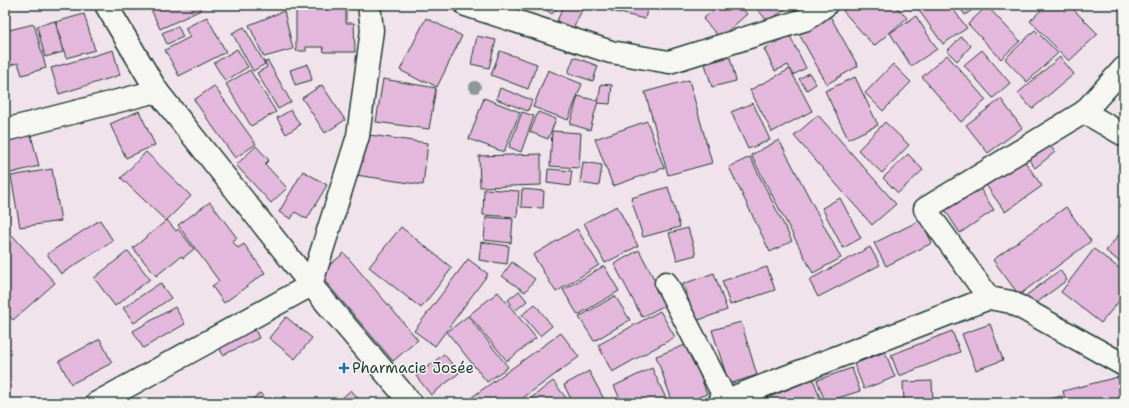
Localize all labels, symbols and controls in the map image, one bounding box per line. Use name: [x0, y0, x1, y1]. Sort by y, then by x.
place label: Pharmacie Josée: [352, 358, 474, 378]
marker: Pharmacie Josée: [339, 363, 349, 373]

